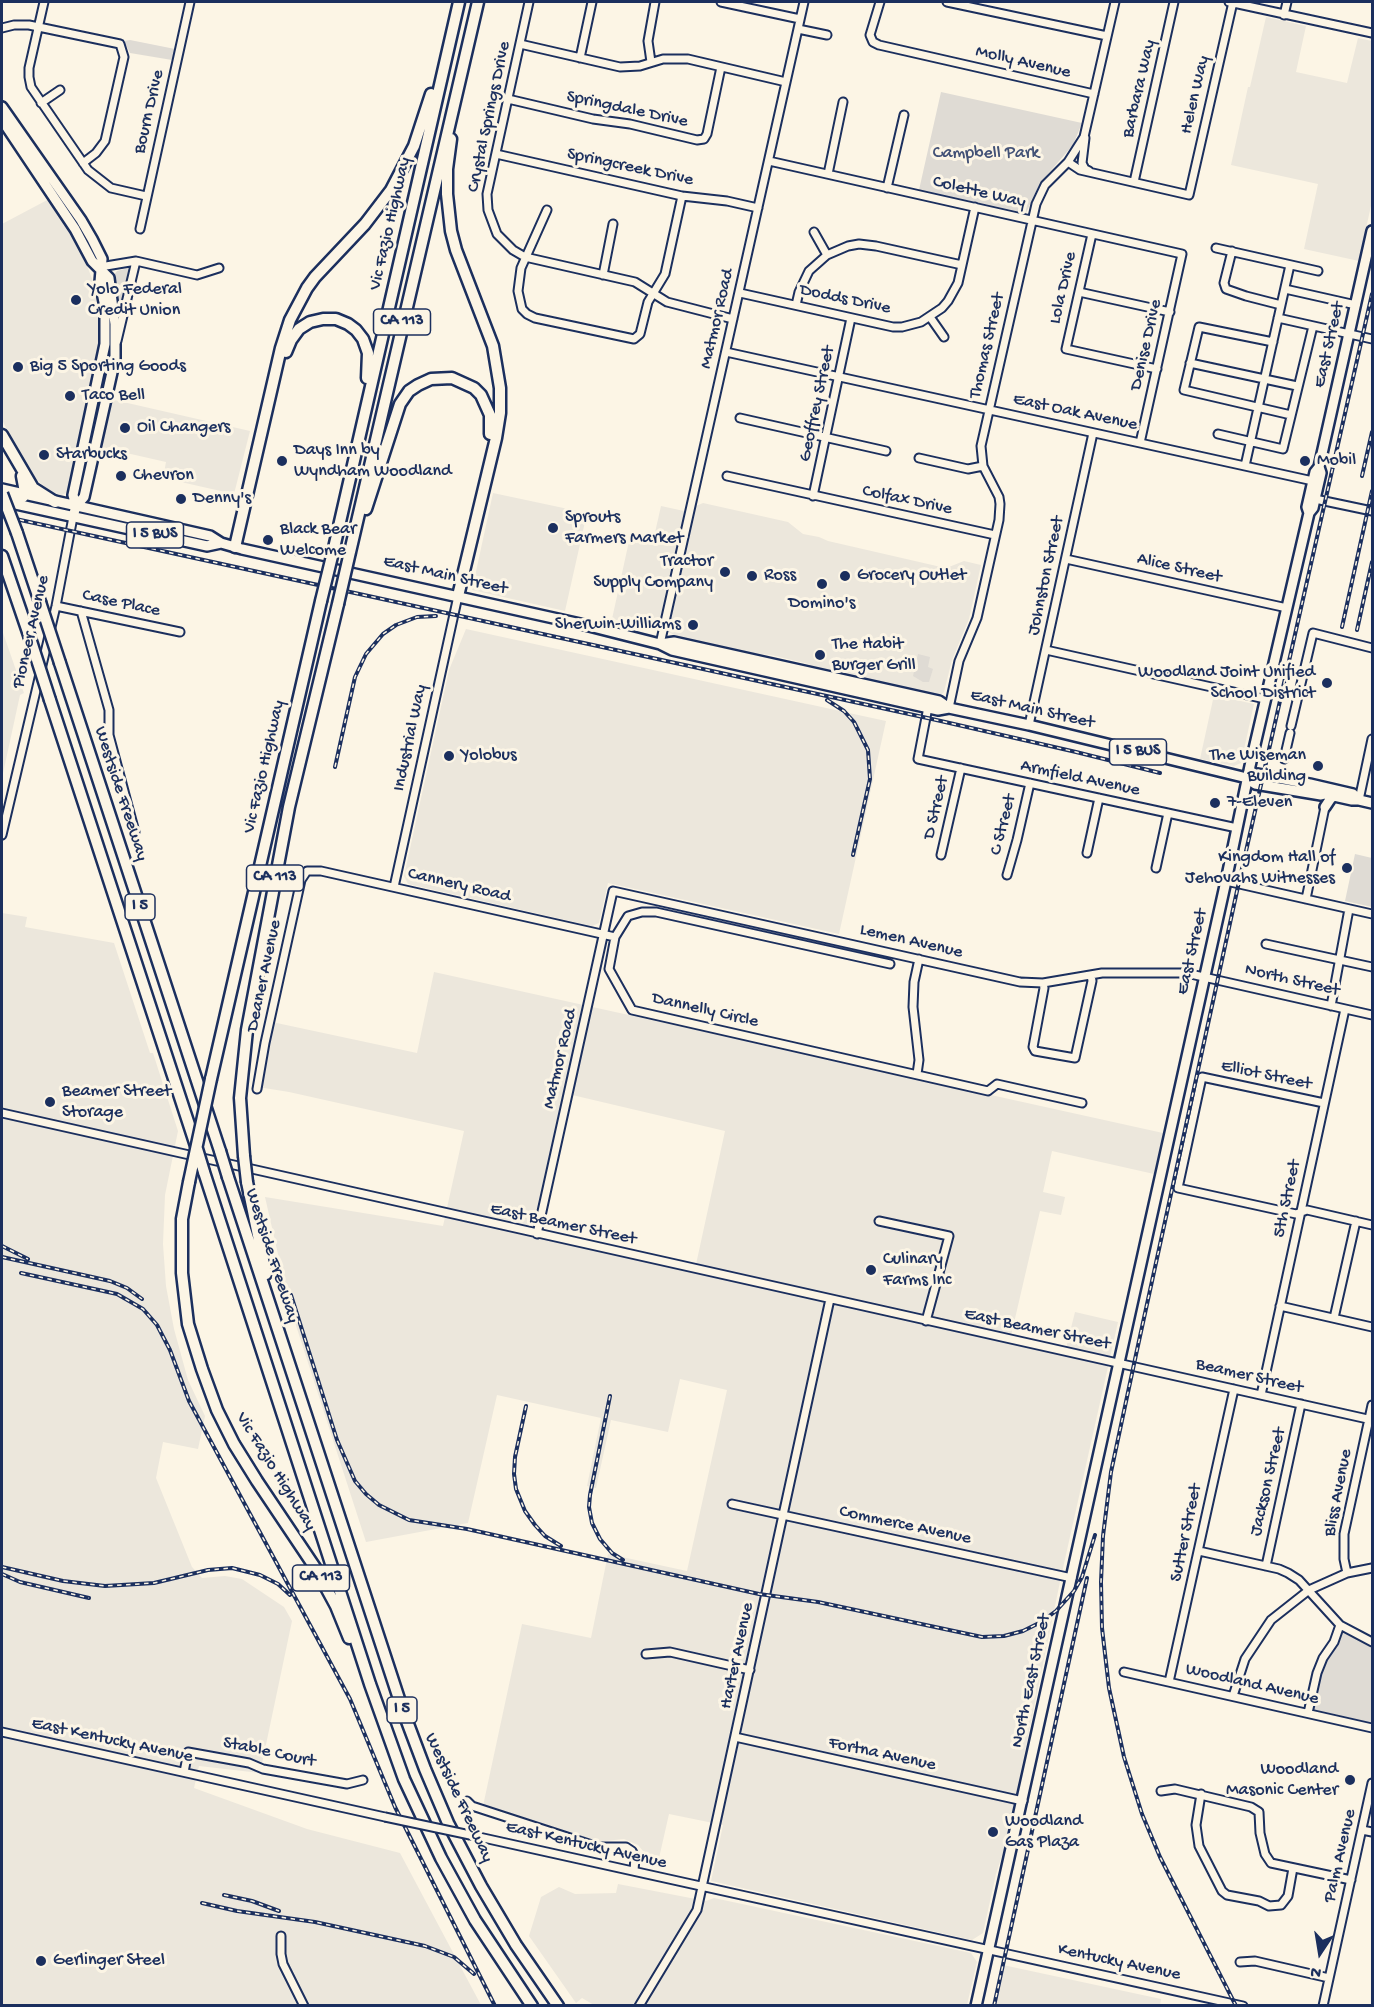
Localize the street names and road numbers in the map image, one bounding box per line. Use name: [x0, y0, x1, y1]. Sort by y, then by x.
street label: Barbara Way: [1118, 38, 1162, 140]
street label: Crystal Springs Drive: [463, 40, 517, 194]
street label: Molly Avenue: [973, 42, 1073, 84]
street label: Helen Way: [1177, 54, 1215, 136]
street label: Bourn Drive: [130, 68, 170, 156]
street label: Springdale Drive: [564, 87, 690, 133]
street label: Springcreek Drive: [565, 144, 695, 192]
street label: Vic Fazio Highway: [365, 155, 417, 293]
street label: Colette Way: [930, 172, 1028, 214]
street label: Lola Drive: [1045, 250, 1083, 326]
street label: Matmor Road: [696, 267, 740, 371]
street label: Dodds Drive: [798, 280, 892, 320]
street label: Thomas Street: [965, 291, 1011, 401]
street label: Denise Drive: [1126, 297, 1168, 393]
street label: East Street: [1310, 300, 1350, 390]
road number: CA 113: [374, 309, 430, 335]
street label: Geoffrey Street: [795, 344, 841, 464]
street label: East Oak Avenue: [1011, 389, 1139, 437]
street label: Colfax Drive: [860, 481, 954, 521]
street label: Johnston Street: [1024, 514, 1070, 638]
road number: I 5 BUS: [126, 522, 184, 548]
street label: Alice Street: [1135, 549, 1223, 589]
street label: East Main Street: [381, 551, 509, 601]
street label: Pioneer Avenue: [9, 574, 55, 690]
street label: Case Place: [80, 585, 162, 623]
street label: Industrial Way: [389, 683, 433, 793]
street label: East Main Street: [968, 685, 1096, 735]
street label: Vic Fazio Highway: [239, 698, 291, 836]
street label: Westside Freeway: [88, 724, 152, 864]
road number: I 5 BUS: [1110, 739, 1166, 765]
street label: Armfield Avenue: [1018, 756, 1142, 802]
street label: D Street: [919, 774, 955, 842]
street label: C Street: [986, 792, 1022, 858]
street label: Cannery Road: [405, 864, 513, 908]
road number: CA 113: [246, 865, 304, 891]
road number: I 5: [125, 894, 155, 920]
street label: East Street: [1173, 907, 1213, 997]
street label: Deaner Avenue: [243, 918, 287, 1034]
street label: Lemen Avenue: [857, 920, 965, 964]
street label: North Street: [1242, 960, 1342, 1002]
street label: Dannelly Circle: [650, 988, 760, 1034]
street label: Matmor Road: [539, 1007, 583, 1111]
street label: Elliot Street: [1219, 1056, 1313, 1096]
street label: 5th Street: [1269, 1158, 1307, 1240]
street label: Westside Freeway: [239, 1186, 303, 1326]
street label: East Beamer Street: [488, 1199, 638, 1251]
street label: East Beamer Street: [962, 1304, 1112, 1356]
street label: Beamer Street: [1193, 1354, 1305, 1400]
street label: Vic Fazio Highway: [230, 1409, 320, 1535]
street label: Jackson Street: [1246, 1426, 1292, 1538]
street label: Bliss Avenue: [1320, 1447, 1358, 1539]
street label: Sutter Street: [1166, 1482, 1208, 1584]
street label: Commerce Avenue: [837, 1501, 973, 1551]
road number: CA 113: [292, 1565, 350, 1591]
street label: Harter Avenue: [716, 1601, 760, 1711]
street label: North East Street: [1007, 1612, 1057, 1750]
street label: Woodland Avenue: [1183, 1659, 1321, 1711]
road number: I 5: [387, 1697, 417, 1723]
street label: East Kentucky Avenue: [29, 1713, 195, 1769]
street label: Westside Freeway: [419, 1730, 497, 1866]
street label: Stable Court: [221, 1733, 317, 1773]
street label: Fortna Avenue: [826, 1733, 938, 1777]
street label: Palm Avenue: [1320, 1807, 1362, 1905]
street label: East Kentucky Avenue: [503, 1817, 669, 1875]
street label: Kentucky Avenue: [1056, 1939, 1182, 1987]

